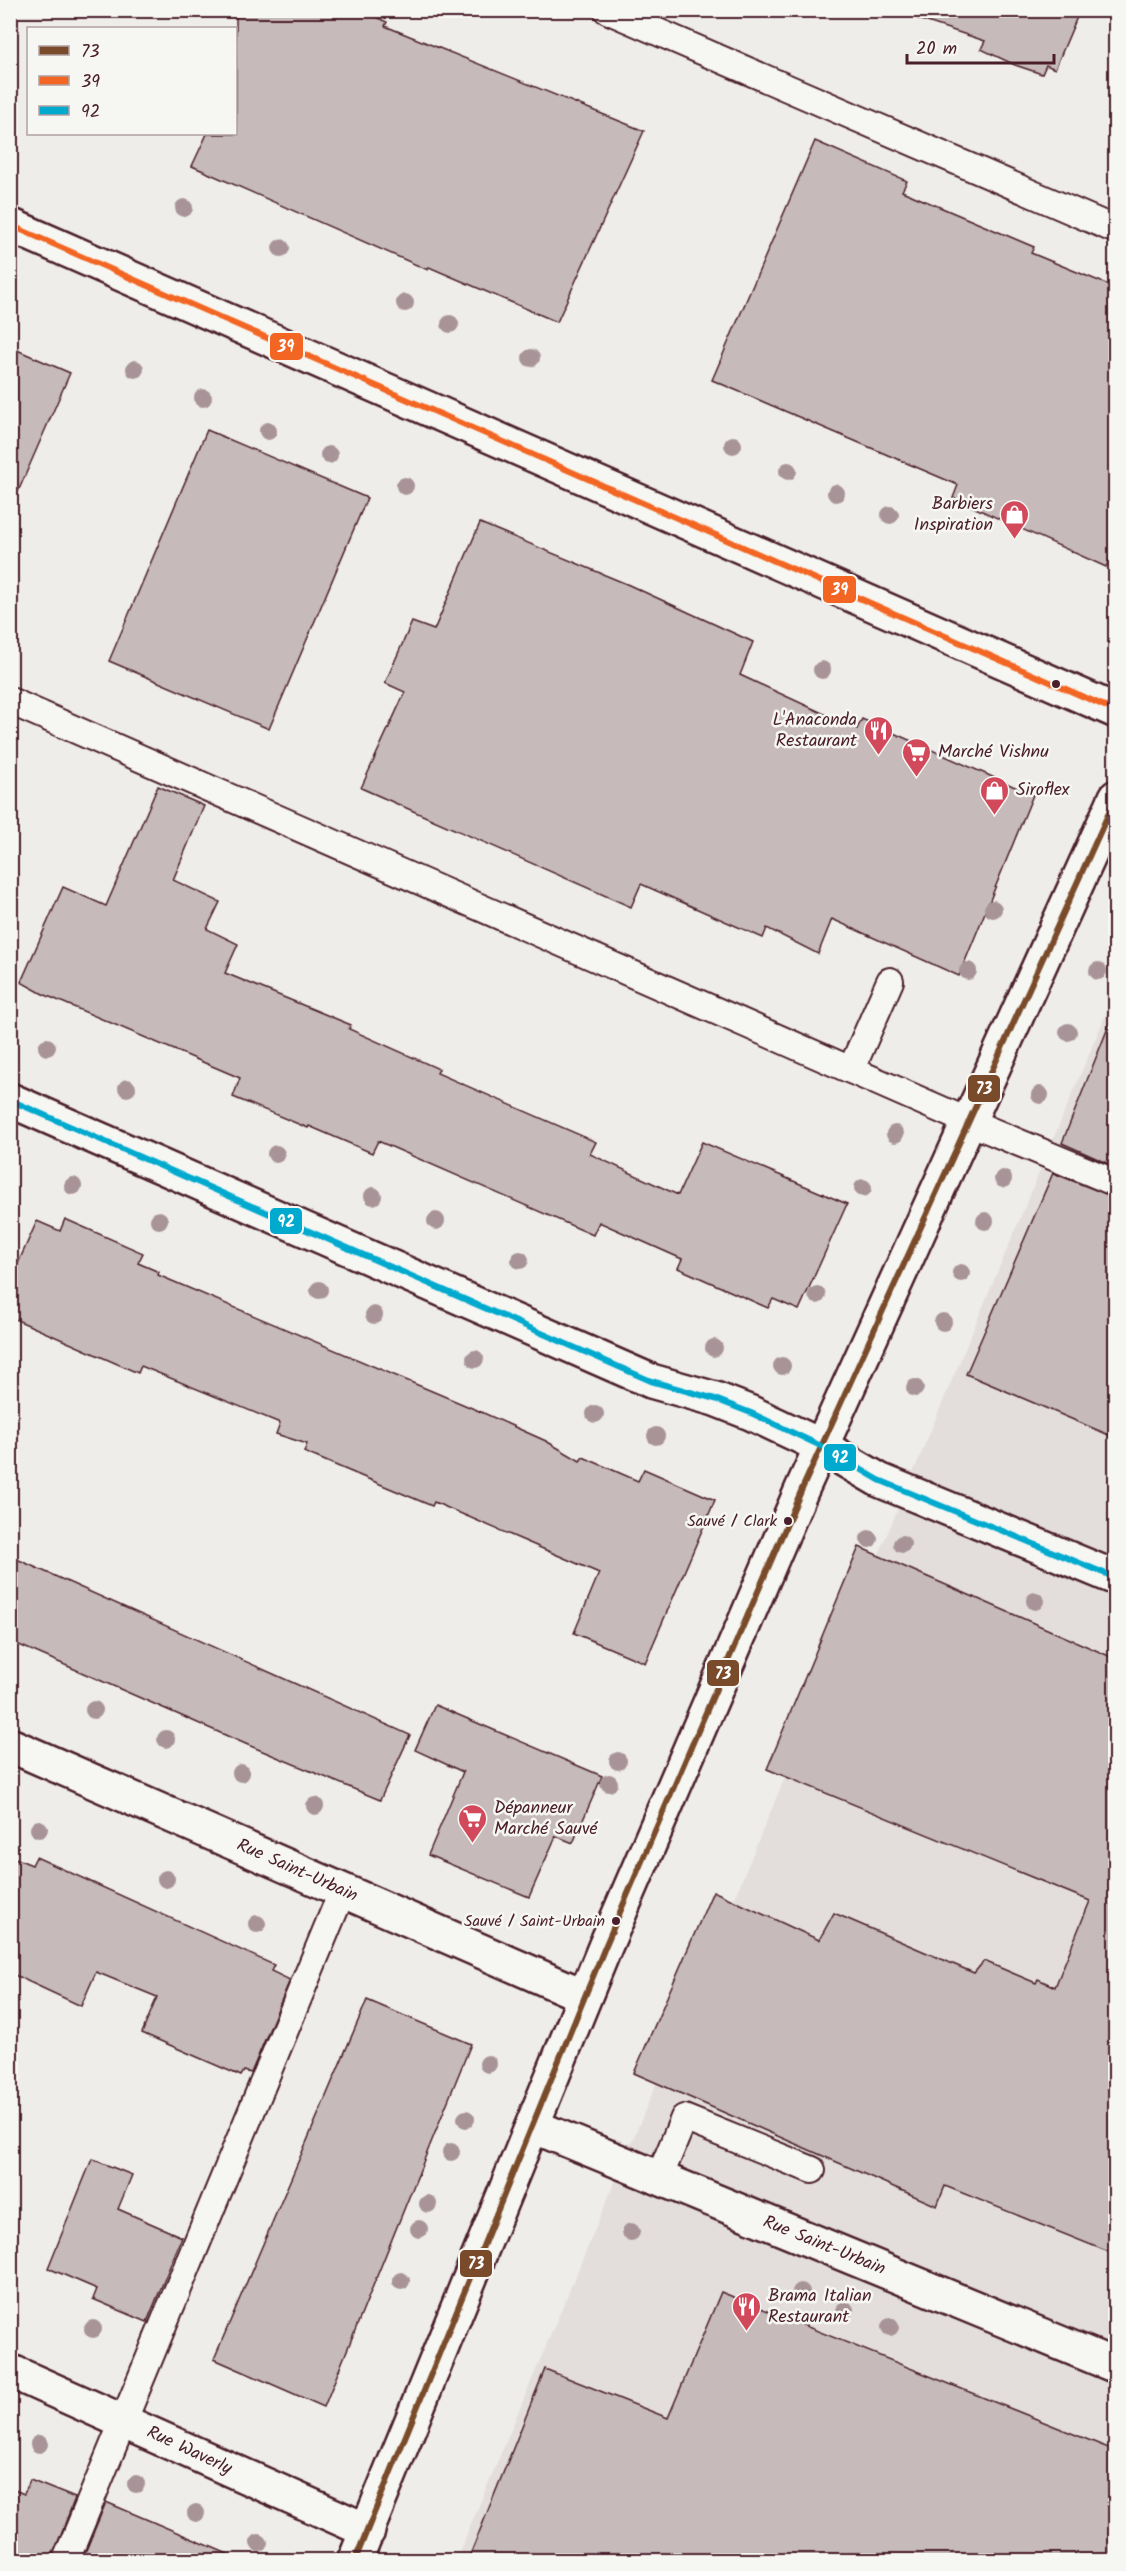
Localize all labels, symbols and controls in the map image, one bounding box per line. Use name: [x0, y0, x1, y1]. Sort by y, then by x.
legend: [27, 27, 237, 135]
scale bar: [907, 27, 1054, 65]
text: 20 m: [916, 35, 957, 64]
text: 73: [81, 38, 100, 67]
text: 39: [81, 68, 100, 97]
text: 92: [81, 98, 100, 127]
line badge: 39: [269, 332, 304, 361]
text: 39: [277, 335, 294, 360]
place label: Barbiers Inspiration: [914, 490, 993, 540]
shop icon: Barbiers Inspiration: [998, 498, 1030, 540]
line badge: 39: [822, 575, 857, 604]
text: 39: [831, 578, 848, 603]
unlabelled marker: [1050, 678, 1062, 690]
place label: L'Anaconda Restaurant: [772, 706, 858, 756]
restaurant icon: L'Anaconda Restaurant: [862, 714, 894, 756]
supermarket icon: Marché Vishnu: [901, 736, 933, 778]
place label: Marché Vishnu: [938, 738, 1049, 767]
shop icon: Siroflex: [979, 774, 1011, 816]
place label: Siroflex: [1016, 776, 1070, 805]
line badge: 73: [967, 1074, 1001, 1103]
text: 73: [976, 1077, 992, 1102]
line badge: 92: [269, 1207, 303, 1235]
text: 92: [277, 1210, 295, 1235]
line badge: 92: [823, 1443, 857, 1472]
text: 92: [831, 1446, 849, 1471]
place label: Sauvé / Clark: [687, 1509, 777, 1534]
marker: Sauvé / Clark: [782, 1515, 794, 1527]
line badge: 73: [706, 1659, 740, 1687]
text: 73: [715, 1662, 731, 1687]
place label: Dépanneur Marché Sauvé: [494, 1794, 599, 1844]
supermarket icon: Dépanneur Marché Sauvé: [457, 1802, 489, 1844]
street label: Rue Saint-Urbain: [232, 1831, 362, 1911]
place label: Sauvé / Saint-Urbain: [464, 1909, 605, 1934]
marker: Sauvé / Saint-Urbain: [610, 1915, 622, 1927]
street label: Rue Saint-Urbain: [758, 2208, 890, 2284]
line badge: 73: [459, 2249, 493, 2278]
text: 73: [468, 2252, 484, 2277]
place label: Brama Italian Restaurant: [768, 2282, 872, 2332]
restaurant icon: Brama Italian Restaurant: [731, 2290, 763, 2332]
street label: Rue Waverly: [141, 2419, 237, 2484]

